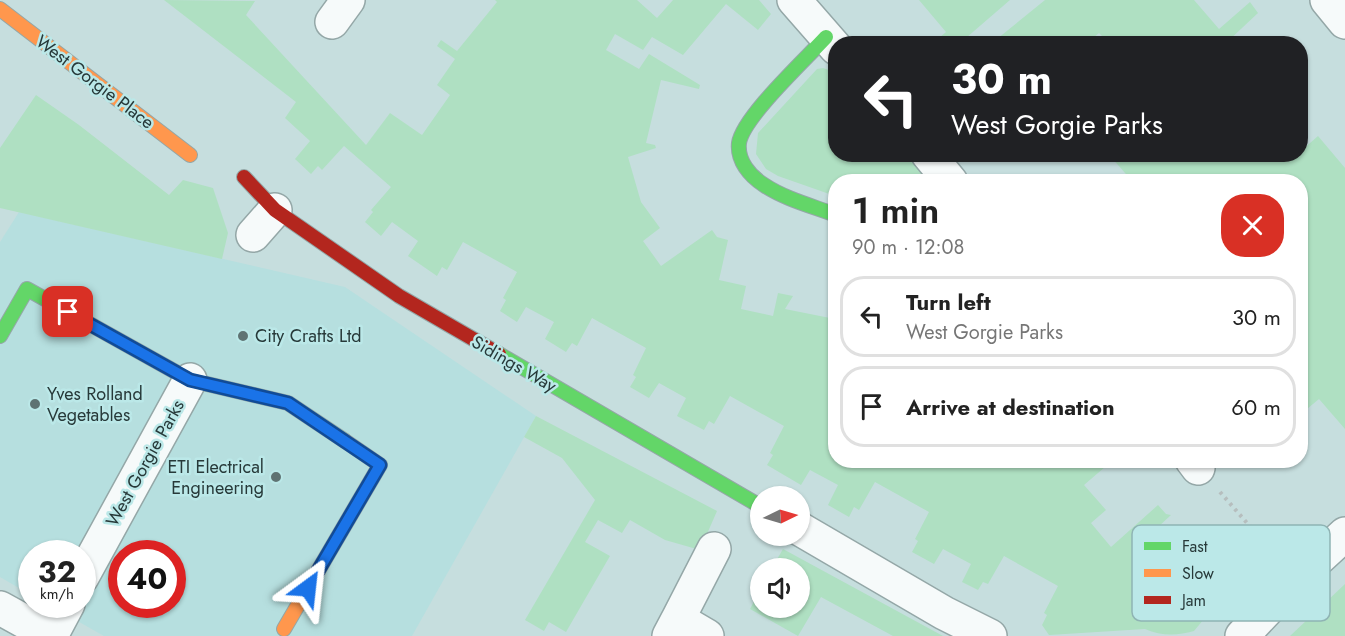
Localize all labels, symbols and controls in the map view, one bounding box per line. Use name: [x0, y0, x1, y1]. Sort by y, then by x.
street label: West Gorgie Place: [30, 29, 160, 135]
text: 30 m: [951, 49, 1052, 110]
icon: left: [852, 60, 930, 138]
text: West Gorgie Parks: [951, 105, 1163, 144]
text: 1 min: [852, 184, 939, 236]
button: close: [1221, 194, 1284, 257]
text: 90 m · 12:08: [852, 233, 964, 262]
pin: [42, 286, 93, 337]
text: Turn left: [906, 286, 991, 318]
icon: arrive: [51, 295, 84, 328]
icon: left: [855, 300, 888, 333]
text: 30 m: [1232, 301, 1281, 333]
text: West Gorgie Parks: [906, 318, 1063, 347]
place label: City Crafts Ltd: [255, 323, 362, 349]
marker: City Crafts Ltd: [236, 329, 250, 343]
street label: Sidings Way: [467, 329, 561, 399]
place label: Yves Rolland Vegetables: [47, 381, 143, 428]
icon: arrive: [855, 390, 888, 423]
text: Arrive at destination: [906, 391, 1115, 423]
text: 60 m: [1231, 391, 1281, 423]
street label: West Gorgie Parks: [99, 395, 191, 531]
marker: Yves Rolland Vegetables: [28, 397, 42, 411]
place label: ETI Electrical Engineering: [167, 454, 264, 501]
marker: ETI Electrical Engineering: [269, 470, 283, 484]
north arrow: [750, 486, 810, 546]
map controls: [750, 486, 810, 618]
legend: [1132, 525, 1330, 621]
text: Fast: [1182, 535, 1208, 558]
speed limit sign: 40: [108, 540, 186, 618]
text: 32: [38, 550, 76, 593]
position arrow: [276, 556, 340, 620]
button: sound: [750, 558, 810, 618]
text: Slow: [1182, 562, 1214, 585]
text: km/h: [40, 583, 74, 605]
text: Jam: [1180, 589, 1206, 612]

